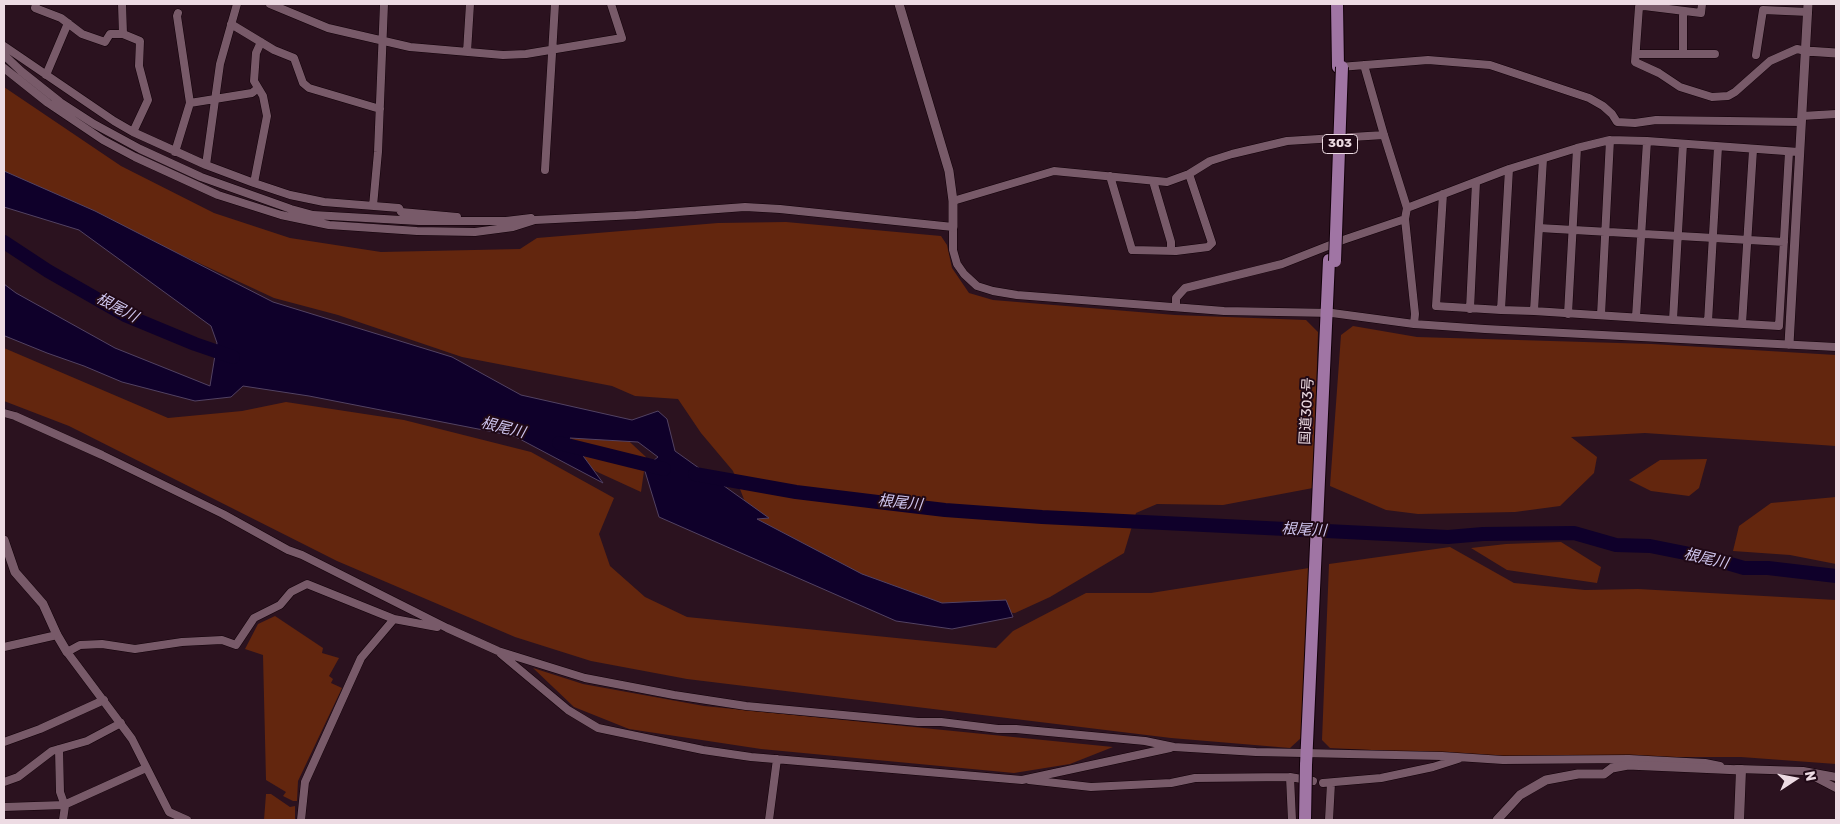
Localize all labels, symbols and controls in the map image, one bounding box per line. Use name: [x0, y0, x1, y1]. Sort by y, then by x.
road number: 303: [1322, 134, 1358, 154]
water label: 根尾川: [93, 289, 141, 327]
street label: 国道303号: [1297, 377, 1317, 445]
water label: 根尾川: [479, 414, 527, 442]
water label: 根尾川: [877, 492, 923, 514]
water label: 根尾川: [1281, 520, 1327, 540]
water label: 根尾川: [1682, 545, 1730, 573]
north arrow: [1770, 754, 1820, 804]
text: N: [1801, 769, 1820, 783]

